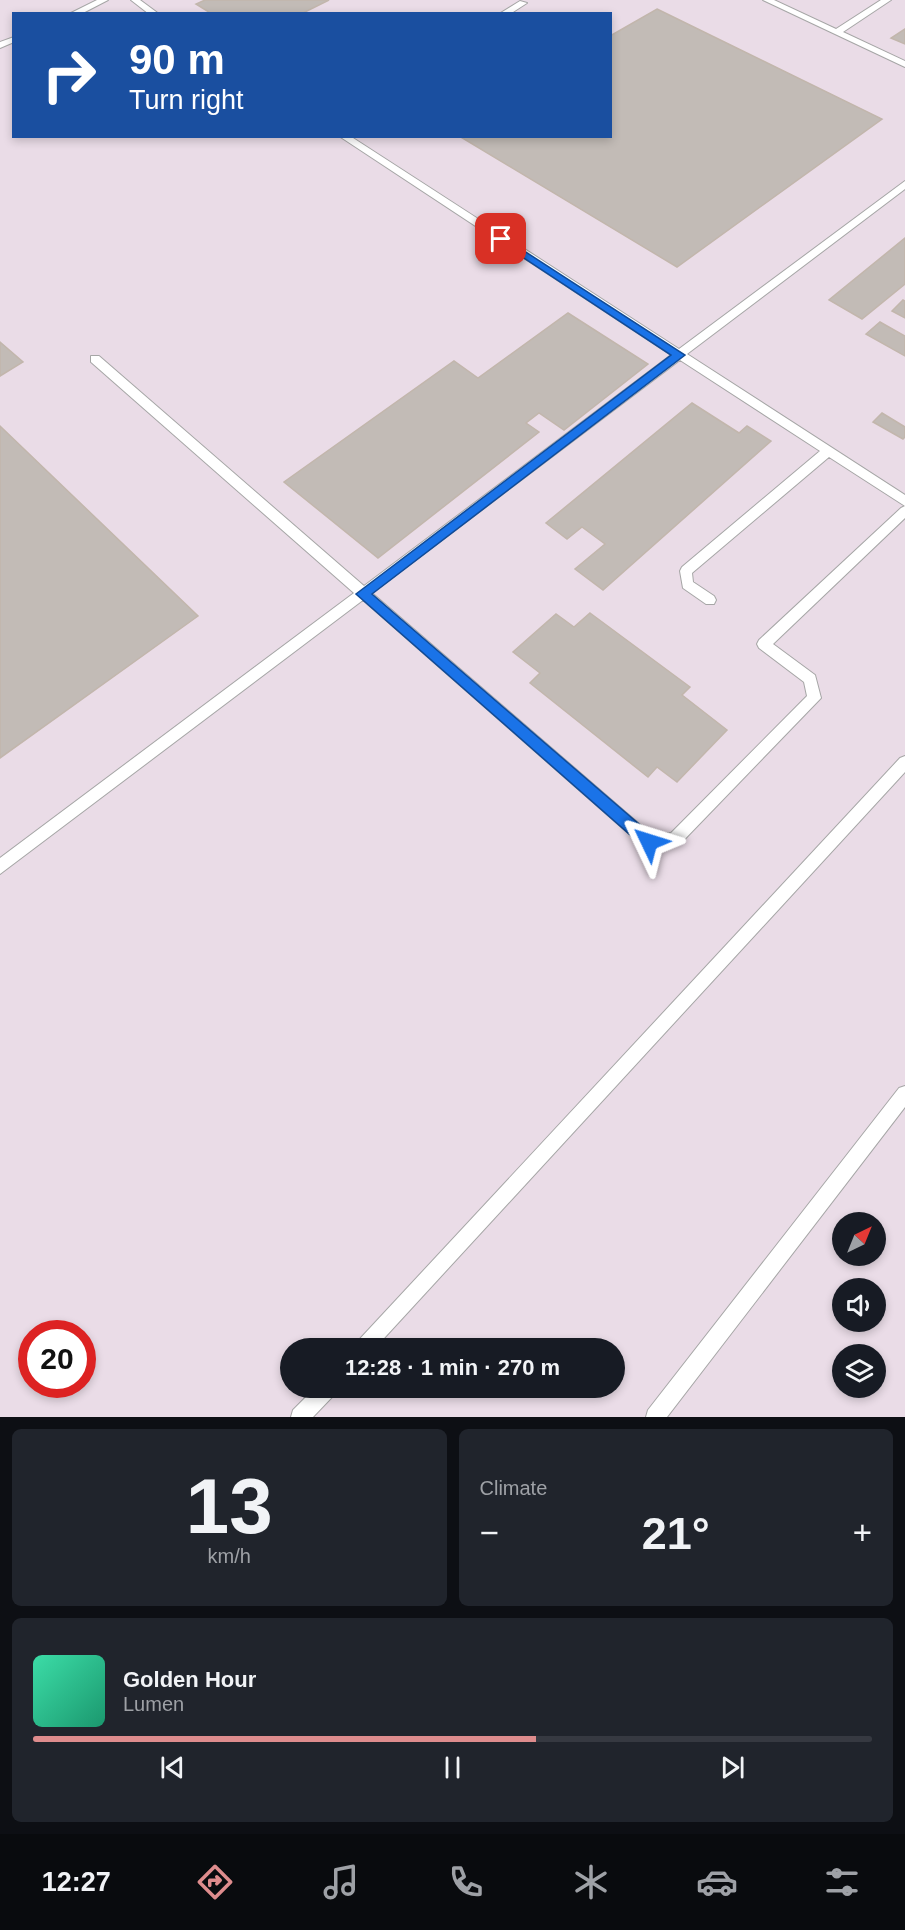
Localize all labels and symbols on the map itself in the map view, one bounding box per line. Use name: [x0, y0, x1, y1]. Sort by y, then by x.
pin: [475, 213, 526, 264]
position arrow: [617, 810, 681, 874]
north arrow: [832, 1212, 886, 1266]
speed limit sign: 20: [18, 1320, 96, 1398]

